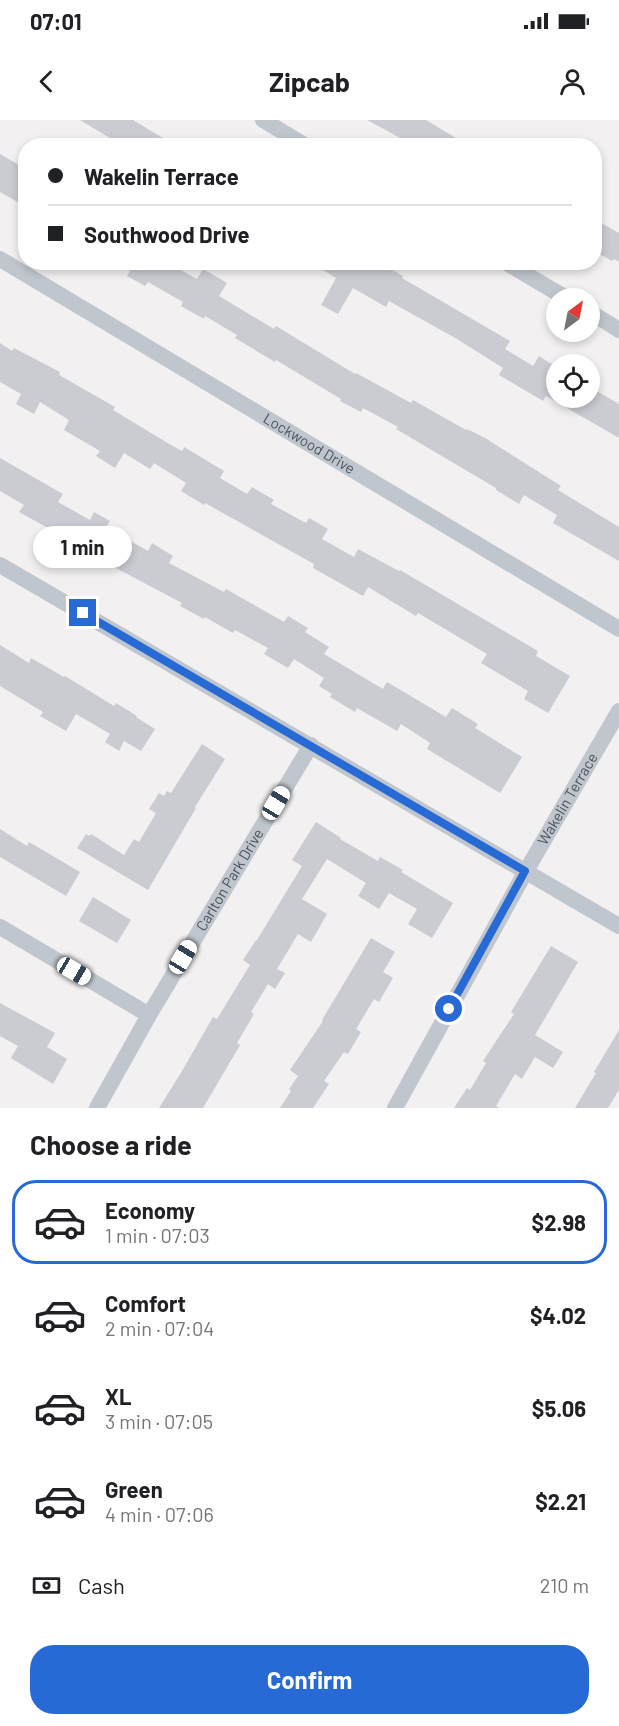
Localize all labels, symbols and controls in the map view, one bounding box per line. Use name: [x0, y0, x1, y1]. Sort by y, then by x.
text: 07:01: [30, 8, 82, 34]
icon: back: [30, 65, 63, 98]
text: Zipcab: [269, 65, 350, 97]
icon: person: [556, 65, 589, 98]
text: Wakelin Terrace: [84, 163, 239, 189]
text: Southwood Drive: [84, 221, 249, 247]
north arrow: [546, 288, 600, 342]
map controls: [546, 288, 600, 408]
button: locate: [546, 354, 600, 408]
street label: Lockwood Drive: [260, 409, 359, 477]
callout: 1 min: [34, 526, 132, 568]
text: 1 min: [61, 535, 104, 559]
route end: [69, 599, 96, 626]
street label: Wakelin Terrace: [533, 749, 601, 848]
car: [259, 783, 293, 823]
street label: Carlton Park Drive: [192, 825, 267, 934]
car: [166, 937, 200, 977]
car: [54, 954, 94, 988]
route start: [435, 995, 462, 1022]
text: Choose a ride: [30, 1128, 192, 1160]
icon: car: [33, 1195, 87, 1249]
text: Economy: [105, 1197, 195, 1223]
text: $2.98: [532, 1209, 586, 1235]
text: 1 min · 07:03: [105, 1223, 210, 1247]
icon: car: [33, 1288, 87, 1342]
text: Comfort: [105, 1290, 186, 1316]
text: $4.02: [530, 1302, 586, 1328]
text: 2 min · 07:04: [105, 1316, 214, 1340]
icon: car: [33, 1381, 87, 1435]
text: XL: [105, 1383, 131, 1409]
text: $5.06: [532, 1395, 586, 1421]
text: 3 min · 07:05: [105, 1409, 213, 1433]
icon: car: [33, 1474, 87, 1528]
text: Green: [105, 1476, 163, 1502]
text: $2.21: [535, 1488, 586, 1514]
text: 4 min · 07:06: [105, 1502, 214, 1526]
icon: cash: [30, 1569, 63, 1602]
text: Cash: [78, 1572, 125, 1598]
text: 210 m: [540, 1573, 589, 1597]
button: Confirm: [30, 1645, 589, 1714]

